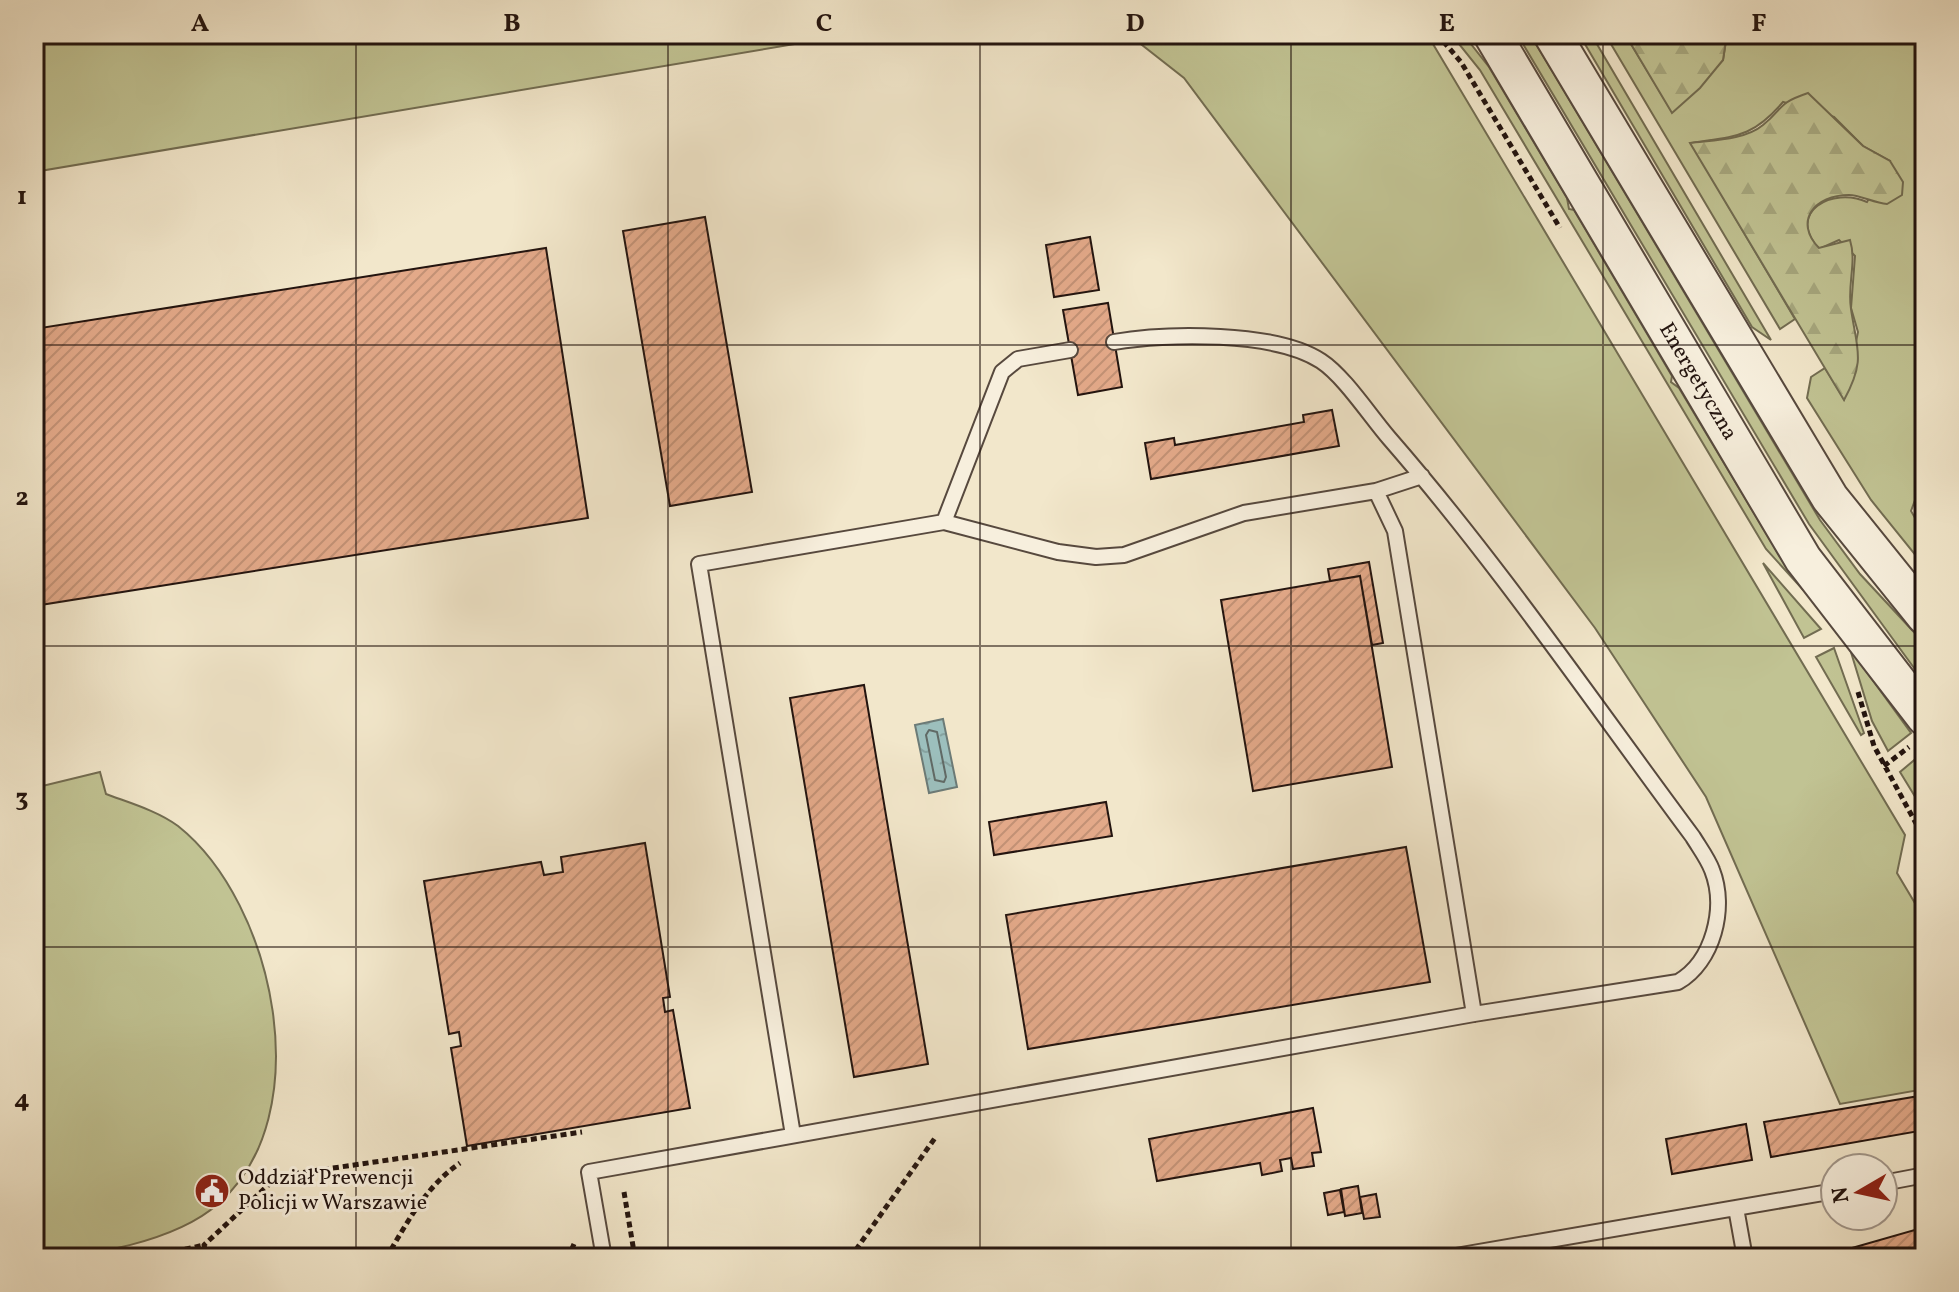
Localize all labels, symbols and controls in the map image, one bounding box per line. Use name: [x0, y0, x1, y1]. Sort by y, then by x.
text: A: [191, 6, 210, 42]
text: B: [503, 6, 521, 42]
text: C: [816, 6, 832, 42]
text: D: [1125, 6, 1145, 42]
text: E: [1439, 6, 1455, 42]
text: F: [1751, 6, 1767, 42]
text: 1: [17, 179, 27, 215]
street label: Energetyczna: [1651, 317, 1745, 446]
text: 2: [15, 480, 29, 516]
text: 3: [15, 781, 29, 817]
text: 4: [14, 1082, 30, 1118]
north arrow: [1819, 1152, 1899, 1232]
place label: Oddział Prewencji Policji w Warszawie: [238, 1163, 427, 1219]
public building icon: Oddział Prewencji Policji w Warszawie: [193, 1172, 231, 1210]
text: N: [1825, 1184, 1858, 1205]

